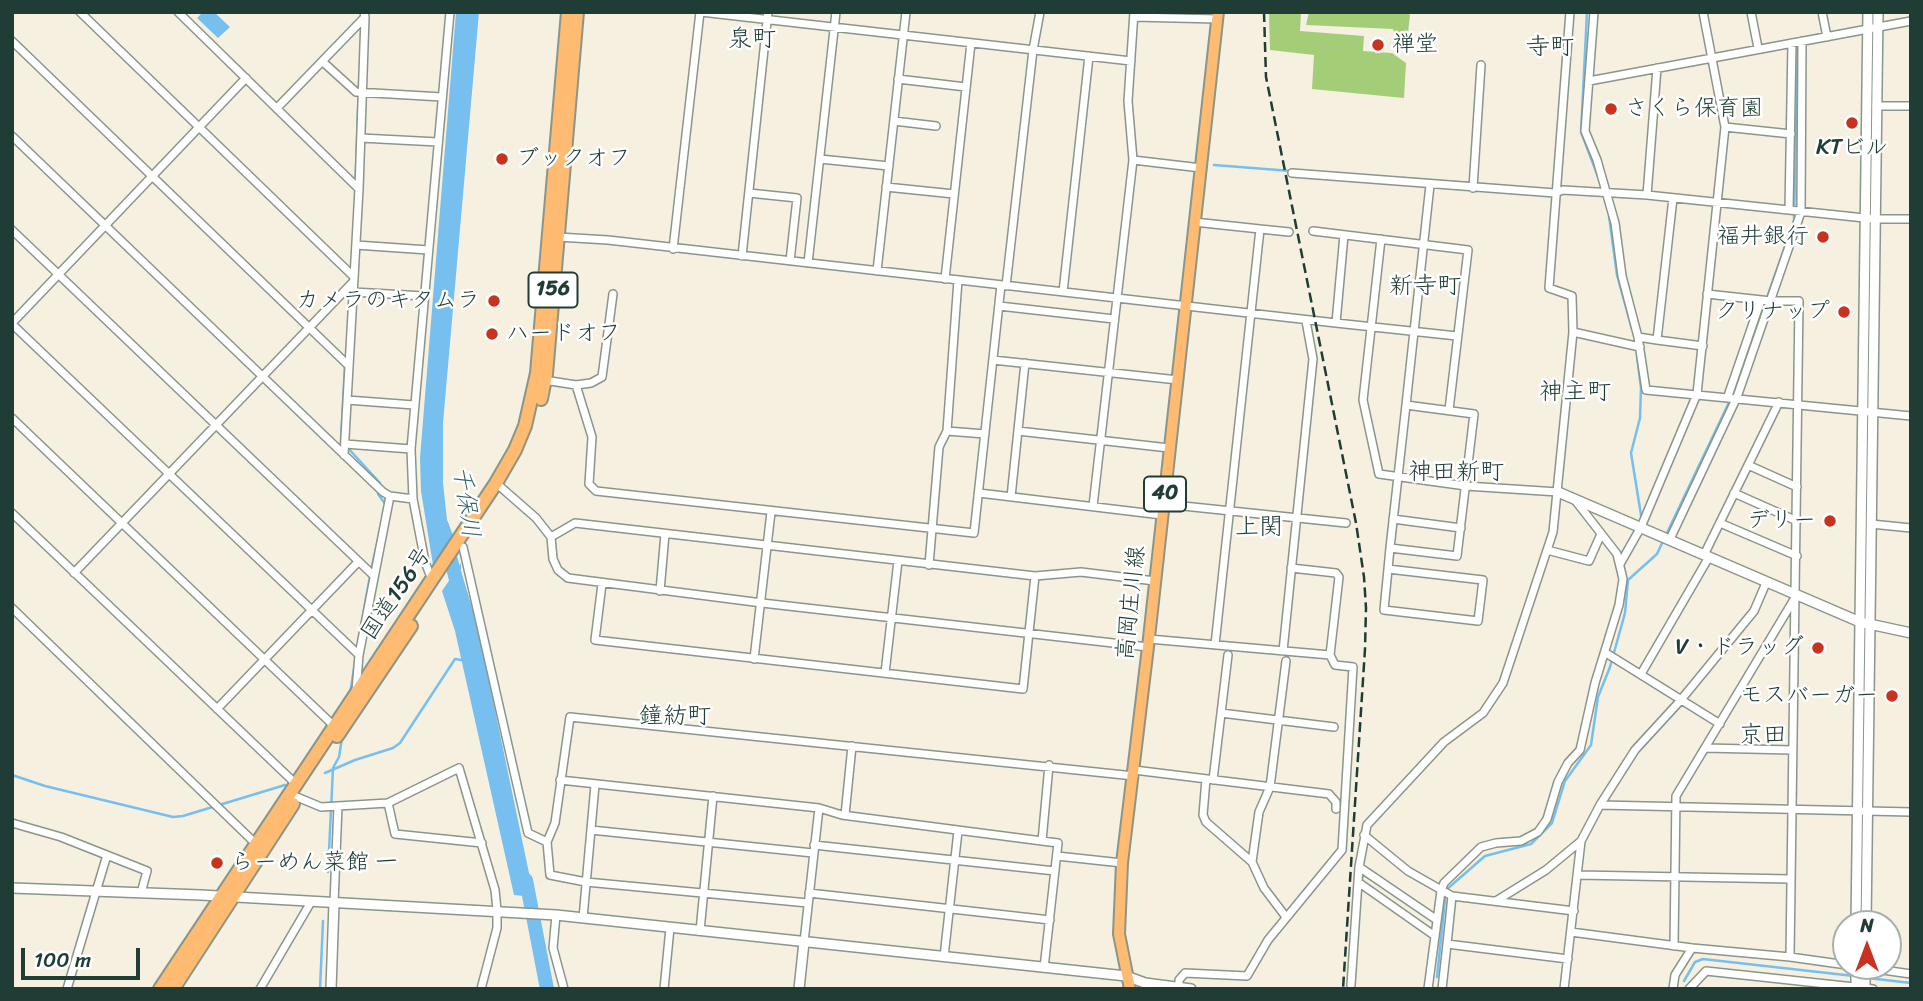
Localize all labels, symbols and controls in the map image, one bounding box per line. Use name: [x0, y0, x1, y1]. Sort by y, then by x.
district label: 泉町: [728, 26, 776, 54]
place label: 禅堂: [1392, 31, 1438, 59]
district label: 寺町: [1526, 34, 1574, 62]
marker: 禅堂: [1370, 37, 1386, 53]
place label: さくら保育園: [1625, 95, 1763, 123]
marker: さくら保育園: [1603, 101, 1619, 117]
marker: KTビル: [1844, 115, 1860, 131]
place label: KTビル: [1816, 134, 1888, 162]
place label: ブックオフ: [516, 145, 631, 173]
marker: ブックオフ: [494, 151, 510, 167]
place label: 福井銀行: [1717, 223, 1809, 251]
marker: 福井銀行: [1815, 229, 1831, 245]
road number: 156: [528, 272, 578, 308]
district label: 新寺町: [1389, 273, 1461, 301]
place label: カメラのキタムラ: [296, 287, 480, 315]
marker: カメラのキタムラ: [486, 293, 502, 309]
place label: クリナップ: [1715, 298, 1830, 326]
marker: クリナップ: [1836, 304, 1852, 320]
place label: ハードオフ: [506, 320, 621, 348]
marker: ハードオフ: [484, 326, 500, 342]
district label: 神主町: [1539, 379, 1611, 407]
district label: 神田新町: [1408, 459, 1504, 487]
water label: 千保川: [446, 464, 484, 540]
road number: 40: [1144, 476, 1186, 512]
place label: デリー: [1747, 507, 1816, 535]
marker: デリー: [1822, 513, 1838, 529]
district label: 上関: [1235, 514, 1283, 542]
street label: 国道156号: [356, 542, 438, 646]
street label: 高岡庄川線: [1112, 544, 1152, 662]
place label: V・ドラッグ: [1675, 634, 1804, 662]
marker: V・ドラッグ: [1810, 640, 1826, 656]
place label: モスバーガー: [1740, 682, 1878, 710]
marker: モスバーガー: [1884, 688, 1900, 704]
district label: 鐘紡町: [639, 703, 711, 731]
district label: 京田: [1739, 722, 1787, 750]
place label: らーめん菜館 一: [231, 849, 398, 877]
marker: らーめん菜館 一: [209, 855, 225, 871]
text: N: [1860, 909, 1874, 942]
north arrow: [1832, 910, 1902, 980]
scale bar: [24, 934, 144, 978]
text: 100 m: [34, 941, 91, 979]

